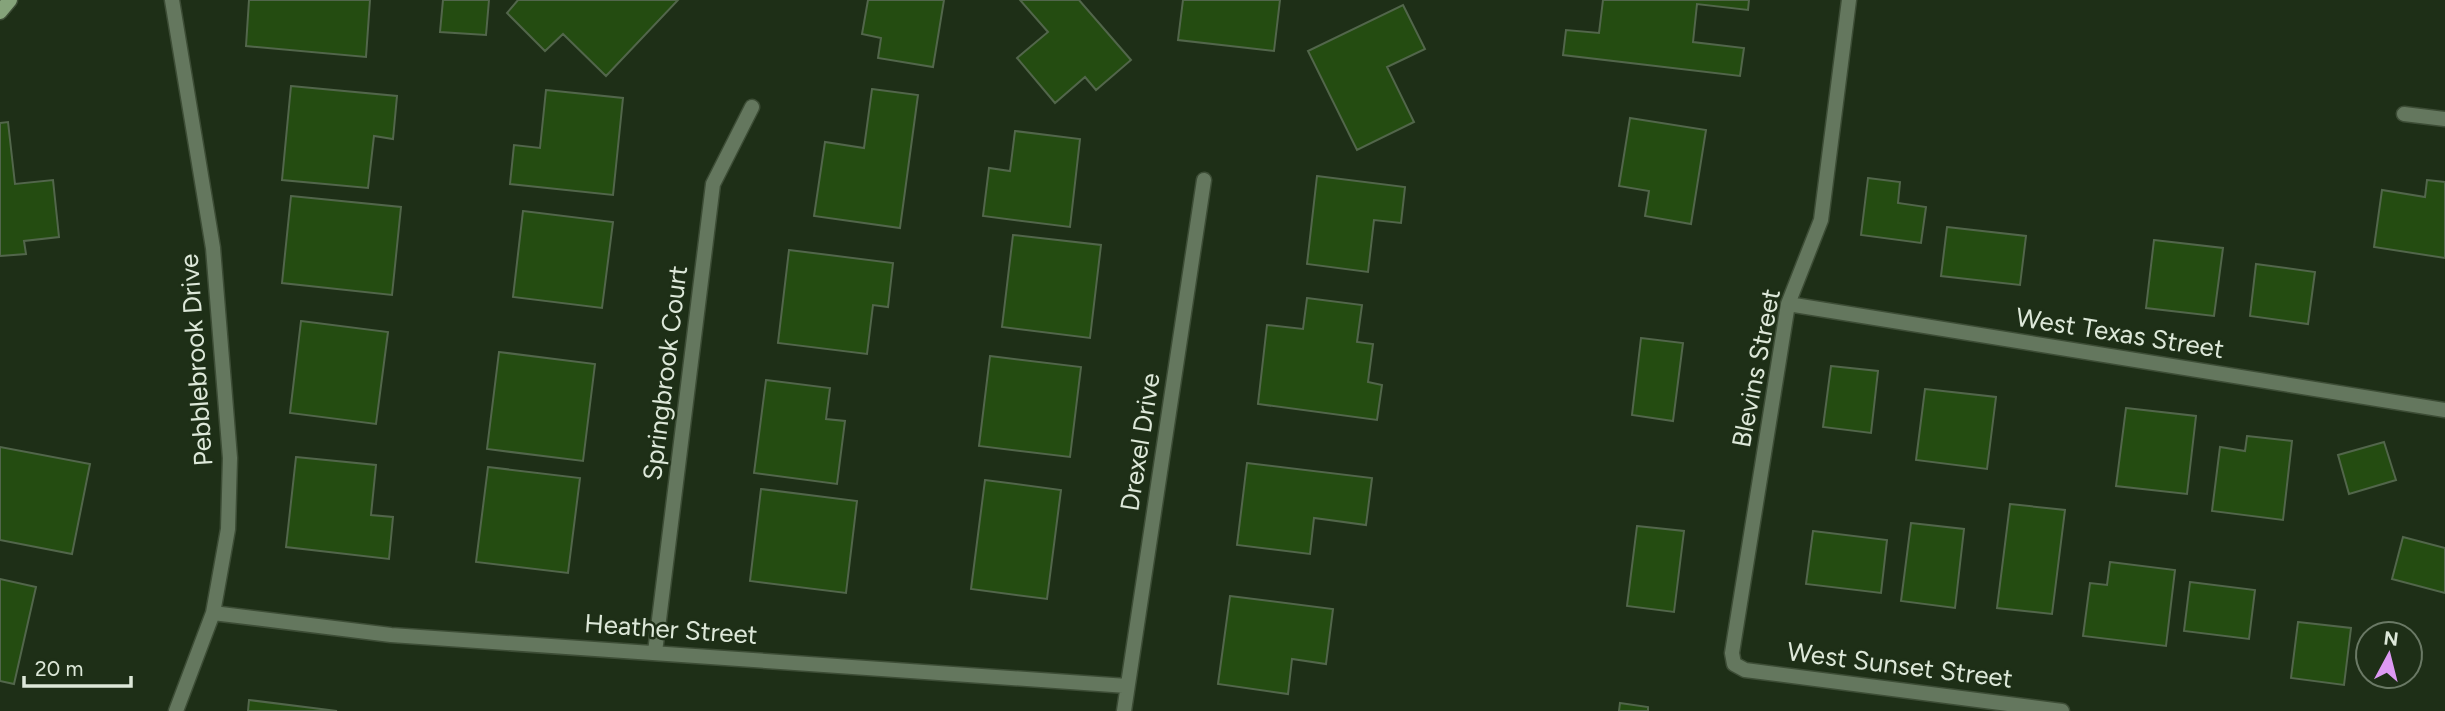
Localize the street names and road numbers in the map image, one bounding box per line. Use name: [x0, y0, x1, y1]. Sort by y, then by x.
street label: Pebblebrook Drive: [173, 253, 219, 467]
street label: Springbrook Court: [636, 264, 694, 482]
street label: Blevins Street: [1725, 286, 1787, 450]
street label: West Texas Street: [2014, 301, 2226, 365]
street label: Drexel Drive: [1113, 371, 1167, 513]
street label: Heather Street: [583, 607, 759, 651]
street label: West Sunset Street: [1785, 635, 2015, 695]

